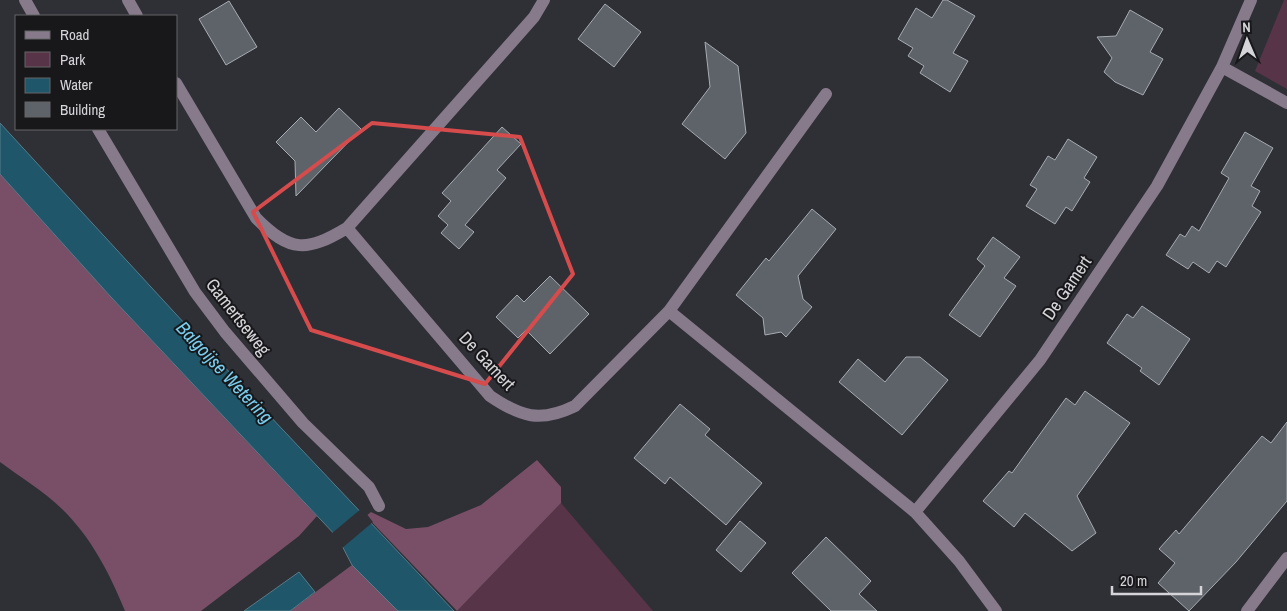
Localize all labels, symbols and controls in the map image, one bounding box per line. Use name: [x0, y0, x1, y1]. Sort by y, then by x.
legend: [15, 15, 178, 130]
north arrow: [1222, 15, 1272, 65]
text: N: [1242, 18, 1251, 36]
text: Road: [60, 24, 89, 45]
text: Park: [60, 49, 86, 70]
text: Water: [60, 74, 92, 95]
text: Building: [60, 99, 105, 120]
street label: De Gamert: [1036, 251, 1097, 325]
street label: Gamertseweg: [200, 273, 277, 361]
water label: Balgoijse Wetering: [171, 315, 280, 429]
street label: De Gamert: [454, 326, 521, 396]
scale bar: [1112, 564, 1201, 596]
text: 20 m: [1120, 570, 1147, 591]

